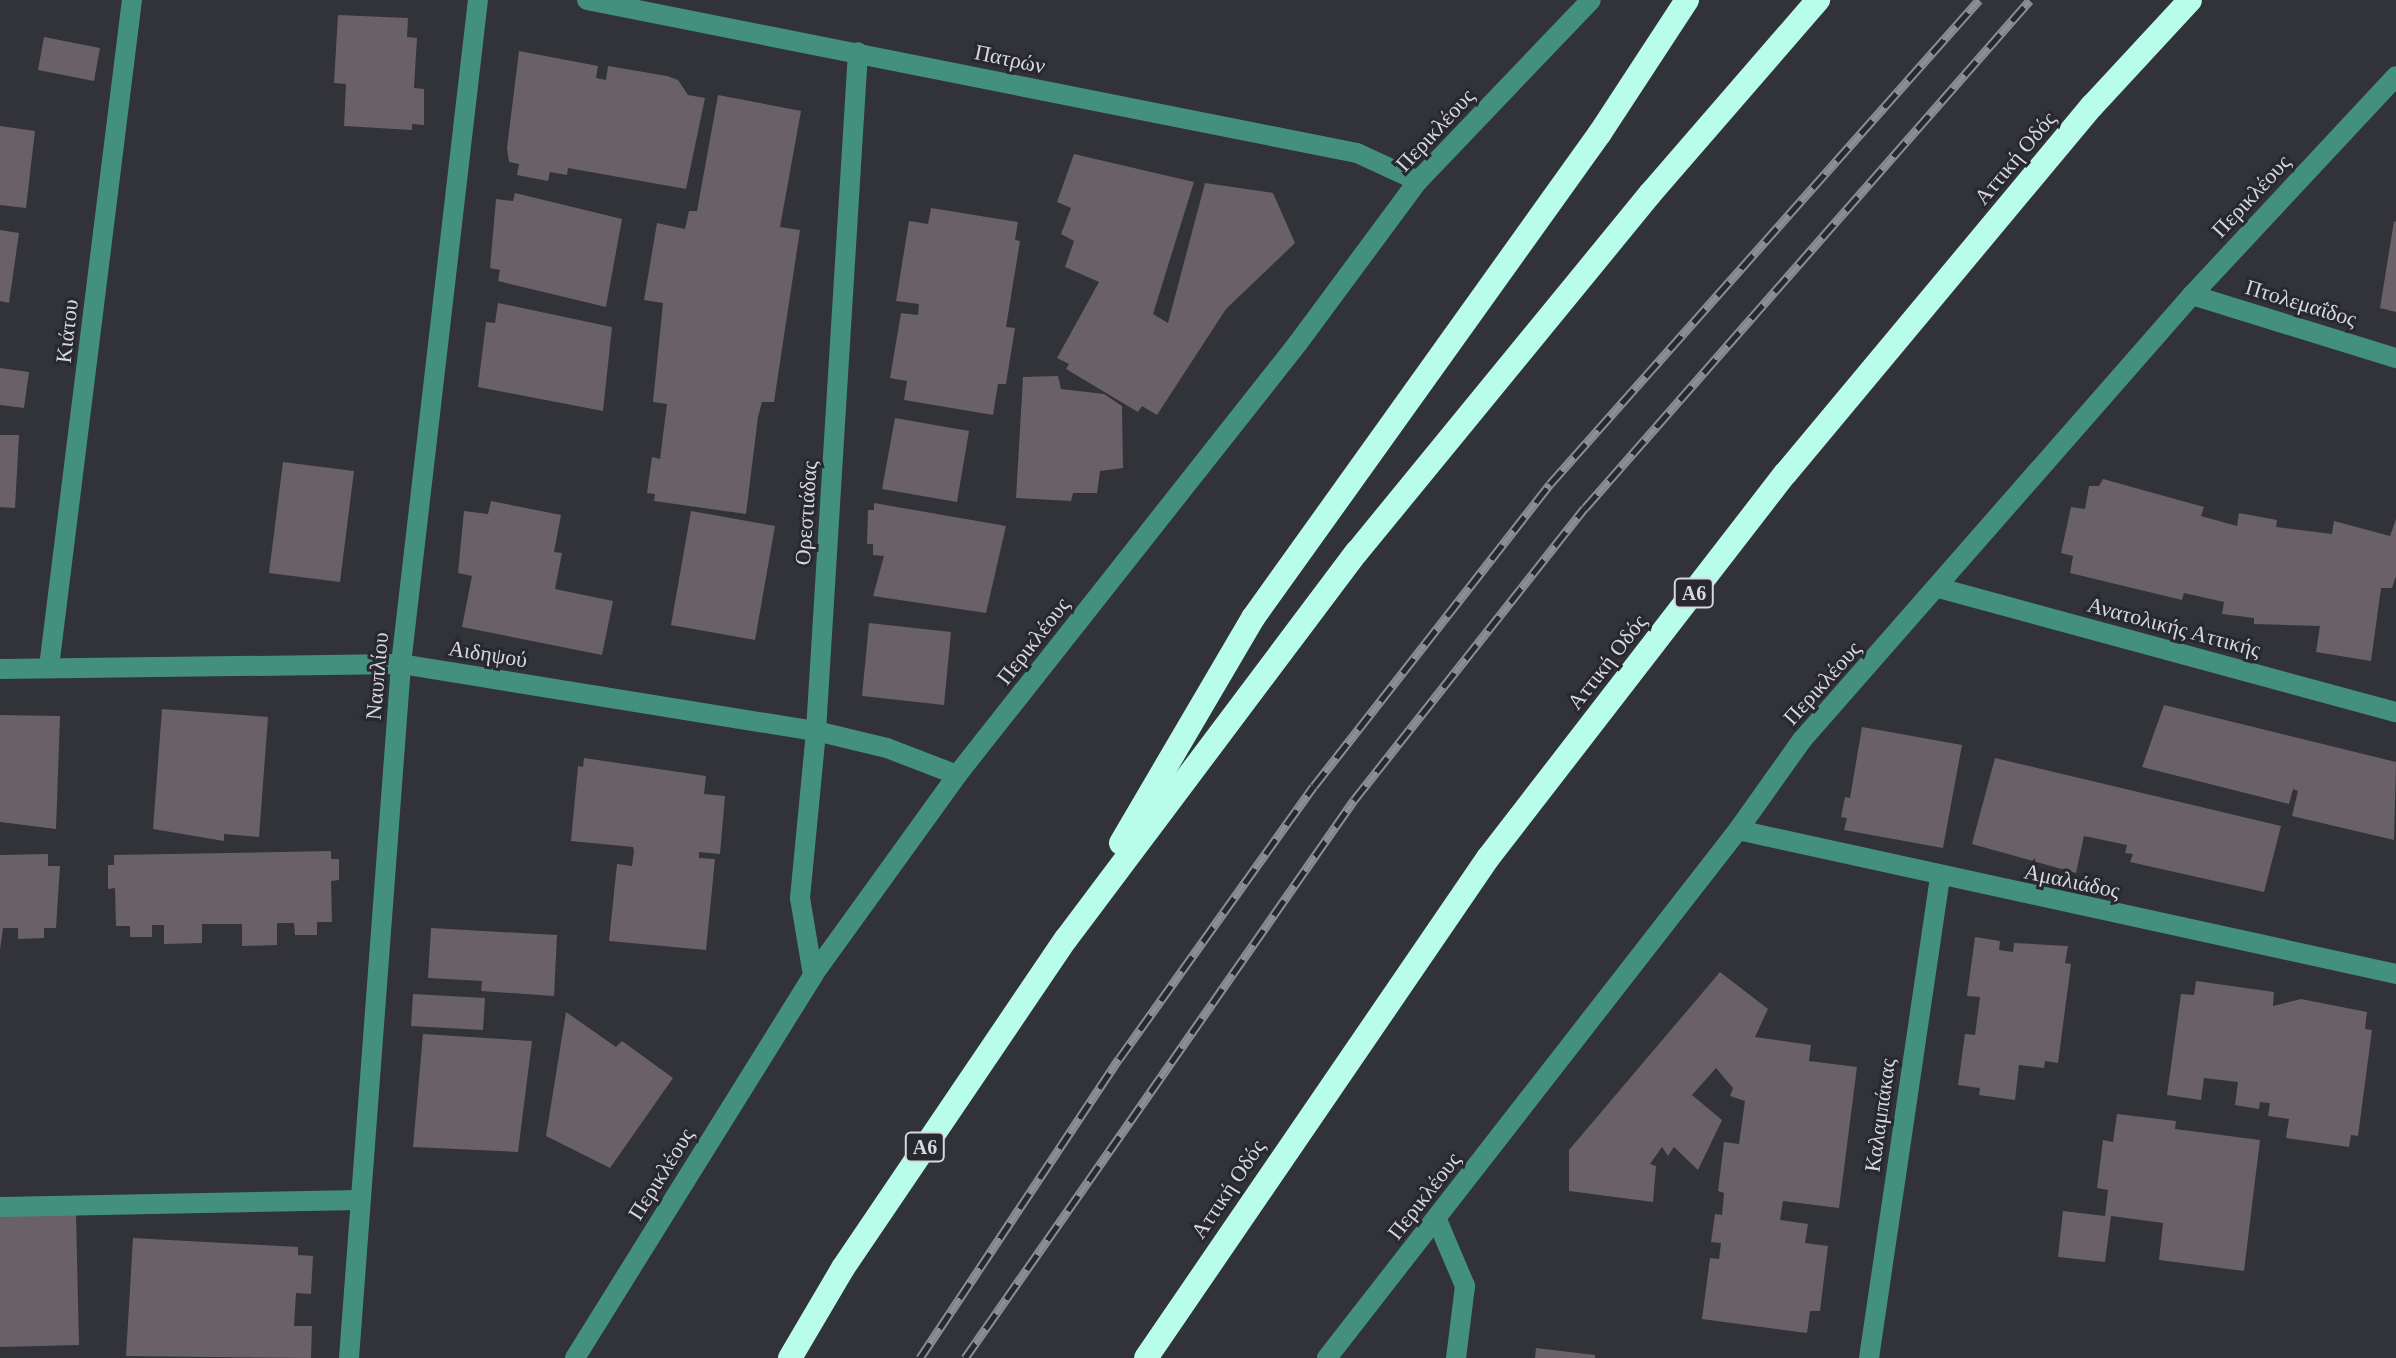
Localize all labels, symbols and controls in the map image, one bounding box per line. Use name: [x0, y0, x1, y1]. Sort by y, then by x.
street label: Πατρών: [972, 39, 1048, 79]
street label: Περικλέους: [1390, 83, 1480, 177]
street label: Αττική Οδός: [1968, 106, 2062, 210]
street label: Περικλέους: [2206, 149, 2296, 243]
street label: Πτολεμαΐδος: [2242, 274, 2360, 332]
street label: Κιάτου: [50, 298, 84, 364]
street label: Ορεστιάδας: [789, 460, 823, 566]
road number: Α6: [1672, 577, 1716, 609]
street label: Ανατολικής Αττικής: [2084, 591, 2264, 663]
street label: Περικλέους: [991, 592, 1075, 690]
street label: Αττική Οδός: [1562, 609, 1652, 715]
street label: Ναυπλίου: [360, 631, 394, 721]
street label: Αιδηψού: [447, 635, 529, 673]
street label: Περικλέους: [1778, 636, 1866, 730]
street label: Αμαλιάδος: [2022, 858, 2122, 904]
street label: Καλαμπάκας: [1859, 1057, 1901, 1173]
street label: Περικλέους: [622, 1123, 700, 1225]
road number: Α6: [903, 1131, 947, 1163]
street label: Αττική Οδός: [1185, 1135, 1271, 1243]
street label: Περικλέους: [1382, 1147, 1466, 1245]

